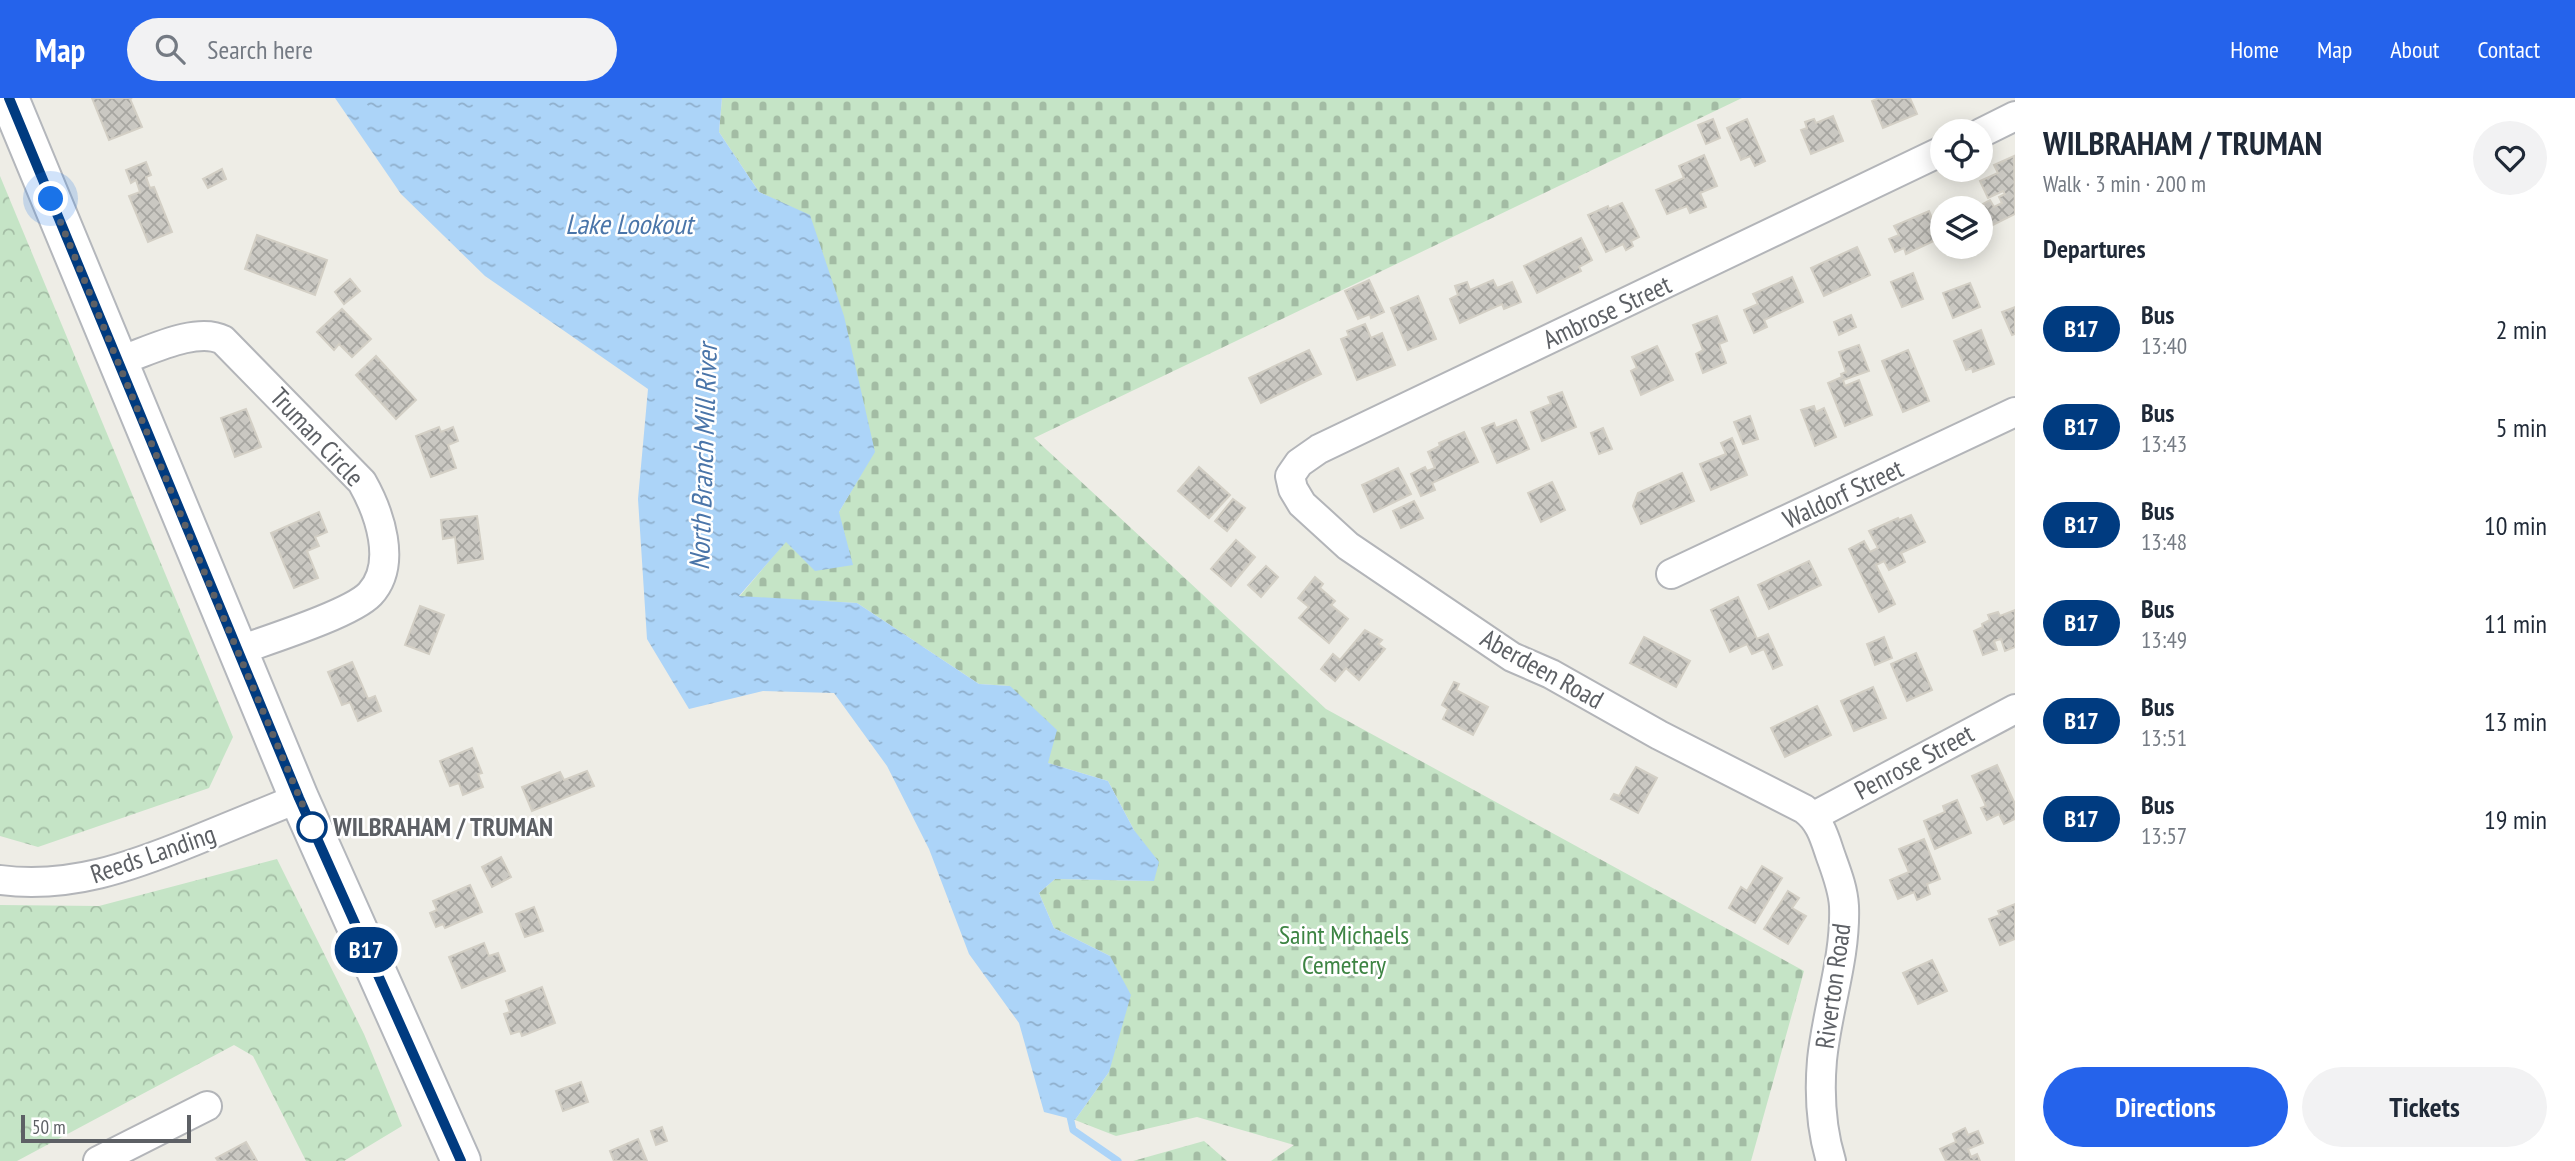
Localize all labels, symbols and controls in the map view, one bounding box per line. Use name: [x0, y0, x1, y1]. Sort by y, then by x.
search box: [127, 18, 617, 81]
text: Map: [35, 28, 85, 71]
icon: search: [151, 30, 189, 68]
text: Search here: [207, 33, 313, 66]
text: Home: [2230, 34, 2279, 65]
text: Map: [2317, 34, 2352, 65]
text: About: [2390, 34, 2439, 65]
text: Contact: [2477, 34, 2540, 65]
map controls: [1930, 119, 1993, 259]
button: locate: [1930, 119, 1993, 182]
text: WILBRAHAM / TRUMAN: [2043, 121, 2322, 164]
button: heart: [2473, 121, 2547, 195]
text: Walk · 3 min · 200 m: [2043, 169, 2206, 198]
your location: [33, 181, 68, 216]
button: layers: [1930, 196, 1993, 259]
water label: Lake Lookout: [565, 205, 696, 242]
text: Departures: [2043, 232, 2146, 265]
street label: Ambrose Street: [1537, 267, 1676, 356]
text: Bus: [2141, 298, 2174, 331]
text: B17: [2064, 313, 2099, 344]
text: 2 min: [2496, 313, 2547, 346]
text: 13:40: [2141, 331, 2187, 360]
water label: North Branch Mill River: [680, 339, 725, 571]
street label: Truman Circle: [263, 380, 371, 493]
text: Bus: [2141, 396, 2174, 429]
text: B17: [2064, 411, 2099, 442]
text: 5 min: [2496, 411, 2547, 444]
text: 13:43: [2141, 429, 2187, 458]
street label: Waldorf Street: [1778, 451, 1908, 536]
text: Bus: [2141, 494, 2174, 527]
text: B17: [2064, 509, 2099, 540]
text: 10 min: [2484, 509, 2547, 542]
text: 13:48: [2141, 527, 2187, 556]
text: Bus: [2141, 592, 2174, 625]
text: B17: [2064, 607, 2099, 638]
text: 11 min: [2484, 607, 2547, 640]
street label: Aberdeen Road: [1475, 621, 1609, 716]
text: 13:49: [2141, 625, 2187, 654]
text: Bus: [2141, 690, 2174, 723]
text: B17: [2064, 705, 2099, 736]
text: 13 min: [2484, 705, 2547, 738]
street label: Penrose Street: [1848, 716, 1979, 807]
text: 13:51: [2141, 723, 2187, 752]
text: Bus: [2141, 788, 2174, 821]
text: B17: [2064, 803, 2099, 834]
text: 19 min: [2484, 803, 2547, 836]
place label: WILBRAHAM / TRUMAN: [332, 810, 553, 843]
marker: WILBRAHAM / TRUMAN: [297, 812, 327, 842]
street label: Reeds Landing: [86, 817, 220, 890]
text: 13:57: [2141, 821, 2187, 850]
park label: Saint Michaels Cemetery: [1279, 918, 1409, 981]
street label: Riverton Road: [1807, 921, 1858, 1051]
line badge: B17: [326, 927, 406, 973]
text: B17: [349, 934, 383, 965]
button: Directions: [2043, 1067, 2288, 1147]
button: Tickets: [2302, 1067, 2547, 1147]
scale bar: [21, 1112, 191, 1144]
text: 50 m: [32, 1115, 66, 1139]

